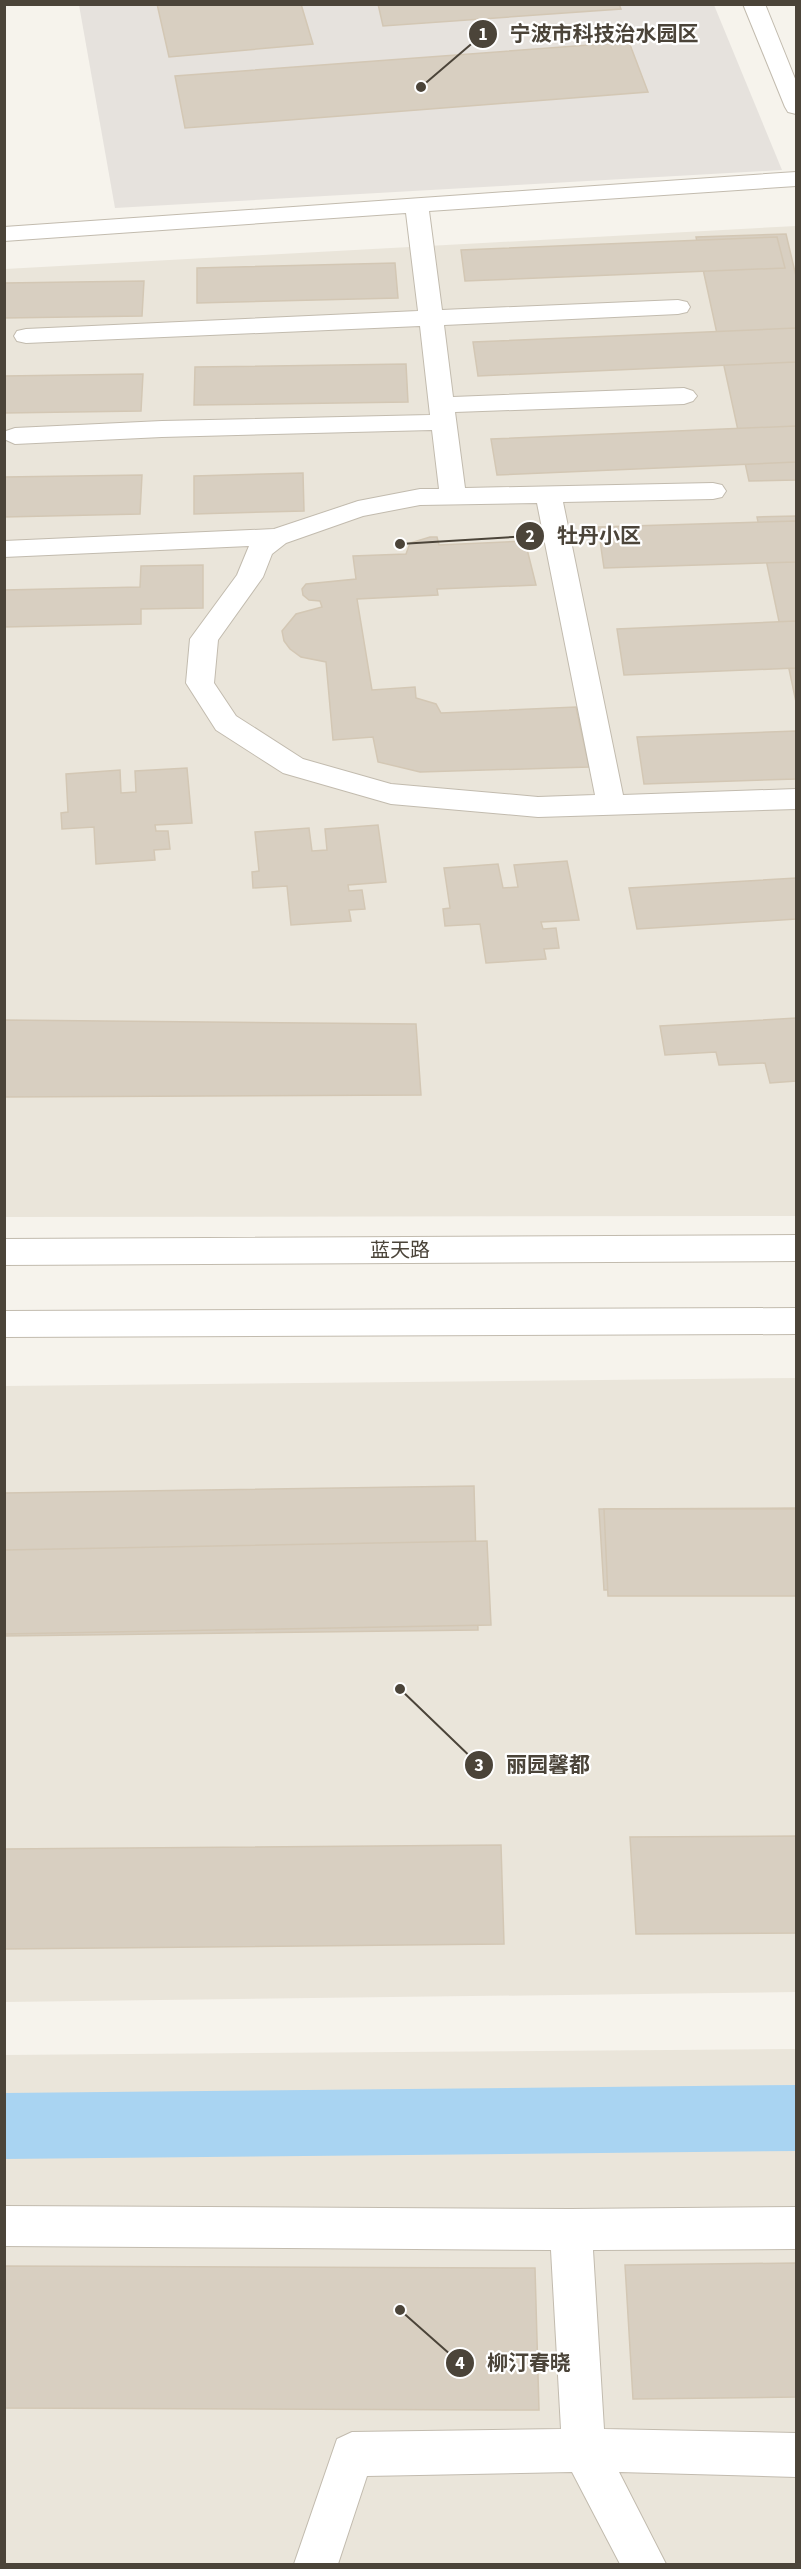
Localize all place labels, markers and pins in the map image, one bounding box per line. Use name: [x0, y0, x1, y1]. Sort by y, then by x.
callout: 宁波市科技治水园区: [468, 14, 711, 53]
callout: 牡丹小区: [515, 516, 653, 555]
callout: 丽园馨都: [464, 1745, 602, 1784]
callout: 柳汀春晓: [445, 2344, 583, 2383]

